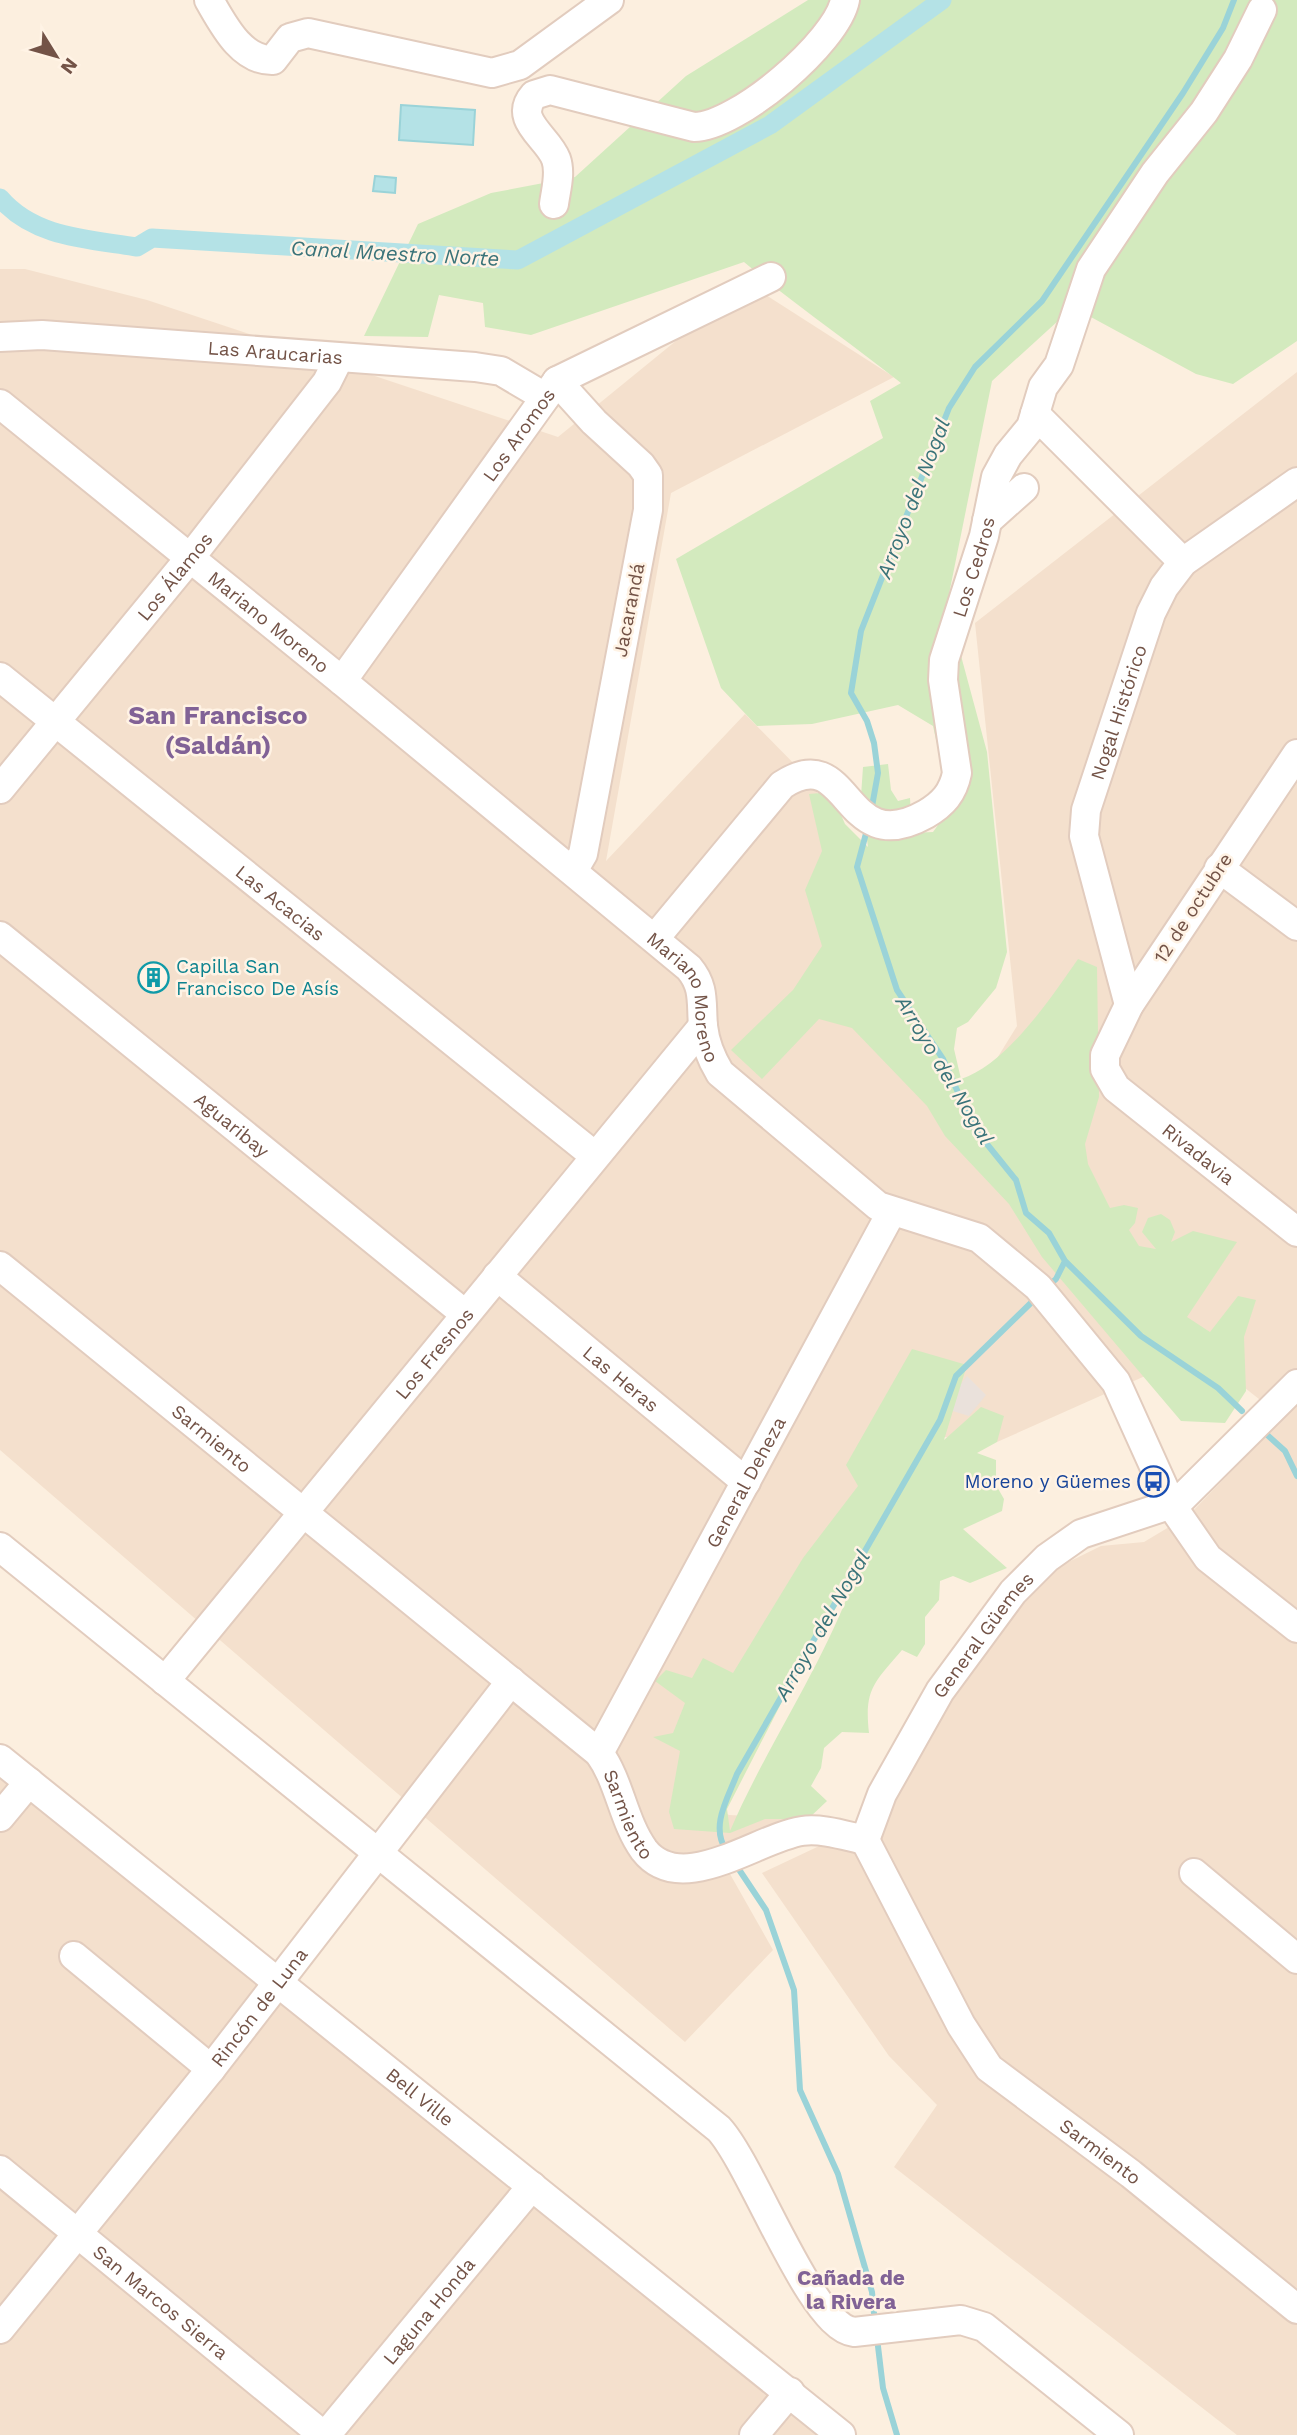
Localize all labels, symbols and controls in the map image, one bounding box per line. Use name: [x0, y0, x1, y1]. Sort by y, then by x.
north arrow: [21, 21, 91, 91]
text: N: [56, 53, 83, 78]
water label: Canal Maestro Norte: [290, 235, 500, 271]
street label: Las Araucarias: [207, 336, 344, 369]
street label: Los Aromos: [477, 384, 560, 486]
water label: Arroyo del Nogal: [871, 415, 955, 582]
street label: Los Cedros: [947, 515, 999, 620]
street label: Los Álamos: [132, 528, 217, 625]
street label: Jacarandá: [609, 561, 649, 659]
street label: Mariano Moreno: [204, 566, 334, 678]
street label: Nogal Histórico: [1085, 642, 1151, 783]
district label: San Francisco (Saldán): [128, 700, 308, 760]
street label: 12 de octubre: [1149, 849, 1237, 967]
street label: Las Acacias: [231, 860, 330, 946]
street label: Mariano Moreno: [642, 927, 724, 1066]
place label: Capilla San Francisco De Asís: [176, 955, 339, 1000]
building icon: Capilla San Francisco De Asís: [136, 960, 170, 994]
water label: Arroyo del Nogal: [890, 990, 999, 1149]
street label: Aguaribay: [190, 1087, 274, 1162]
street label: Rivadavia: [1158, 1118, 1240, 1190]
street label: Los Fresnos: [390, 1303, 478, 1404]
street label: Las Heras: [578, 1341, 664, 1417]
street label: Sarmiento: [167, 1399, 256, 1477]
street label: General Deheza: [701, 1412, 790, 1552]
bus stop icon: Moreno y Güemes: [1137, 1464, 1171, 1498]
place label: Moreno y Güemes: [965, 1470, 1131, 1493]
water label: Arroyo del Nogal: [768, 1545, 875, 1705]
street label: General Güemes: [927, 1567, 1038, 1702]
street label: Sarmiento: [599, 1766, 658, 1864]
street label: Rincón de Luna: [206, 1943, 312, 2071]
street label: Bell Ville: [382, 2063, 459, 2131]
street label: Sarmiento: [1055, 2113, 1146, 2189]
street label: San Marcos Sierra: [89, 2240, 233, 2364]
street label: Laguna Honda: [378, 2253, 480, 2369]
district label: Cañada de la Rivera: [797, 2265, 905, 2314]

